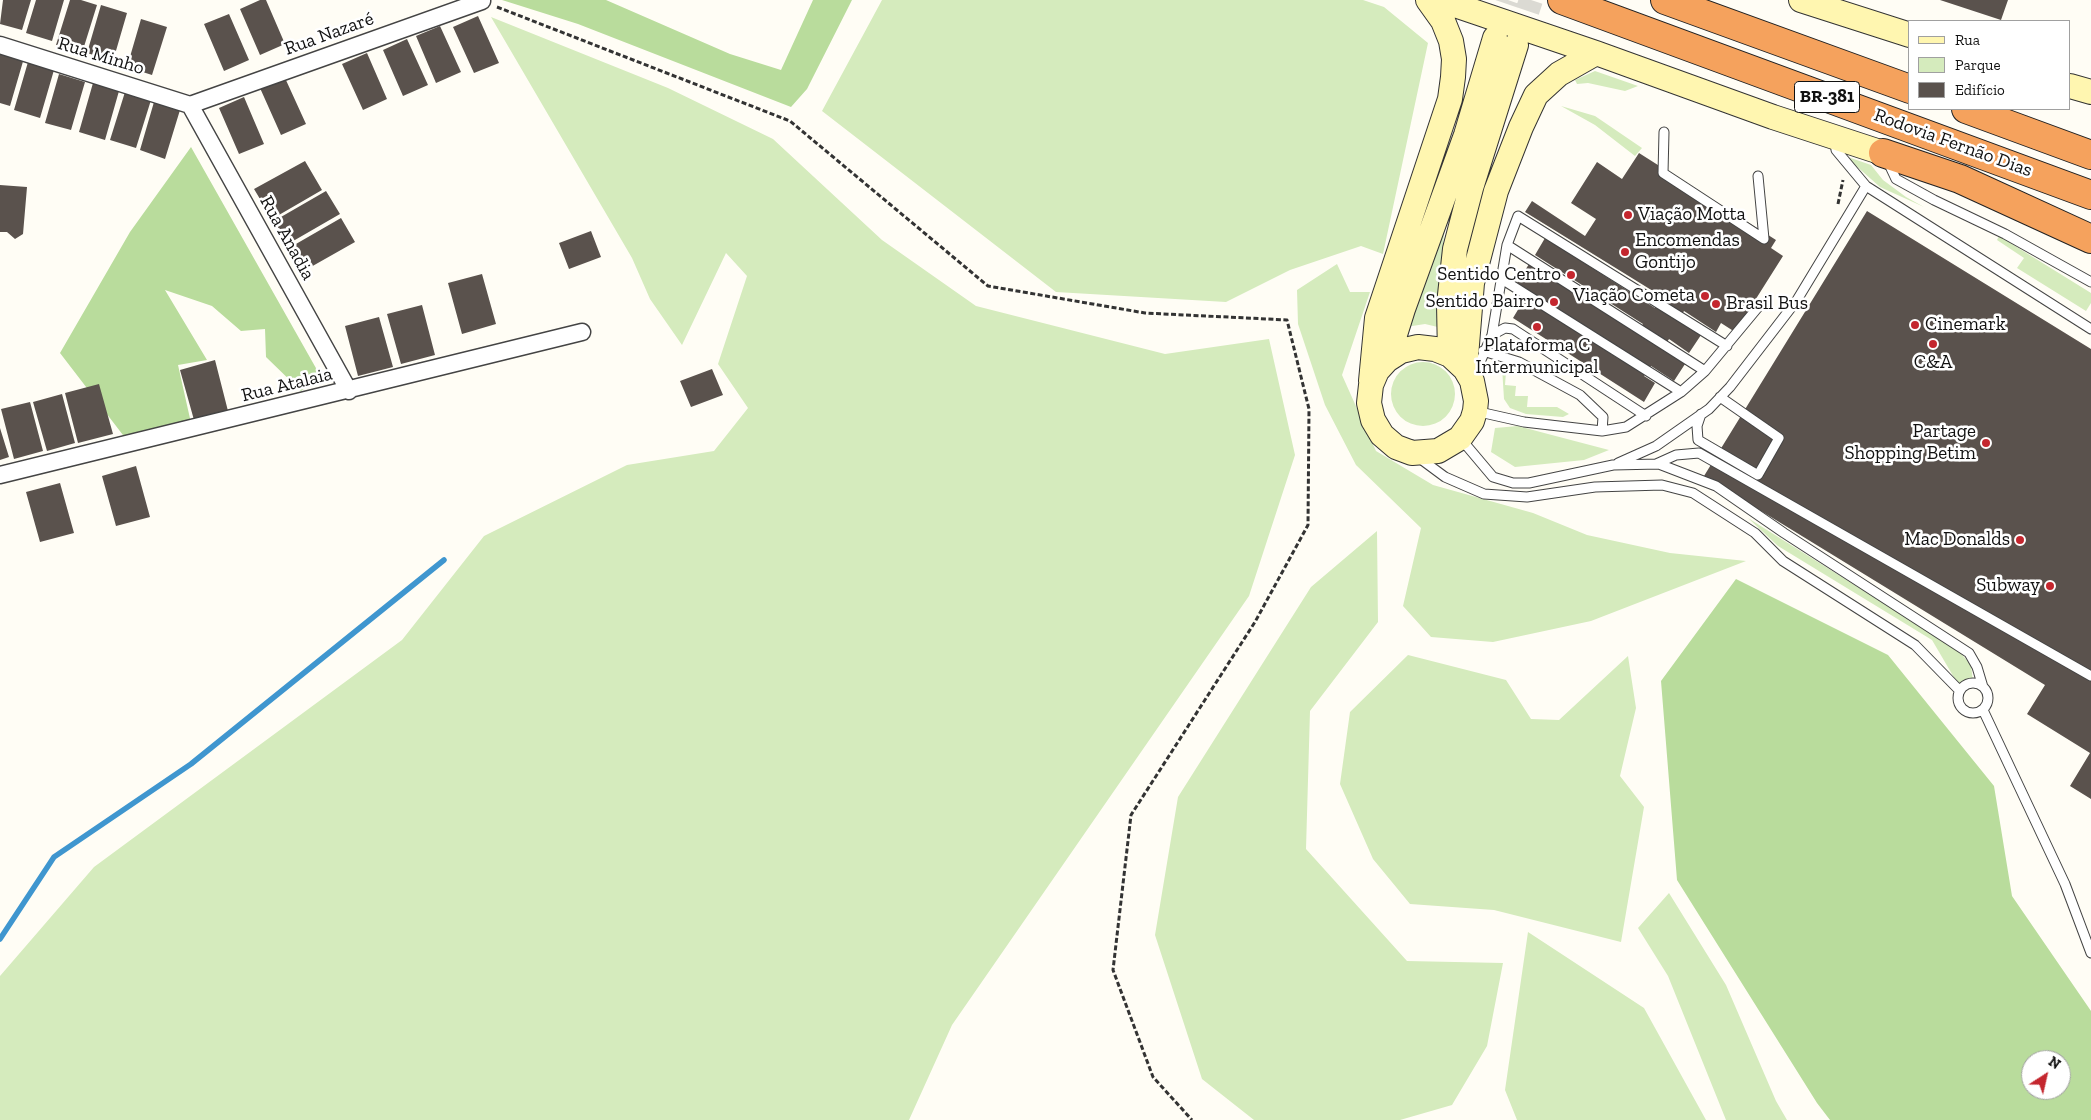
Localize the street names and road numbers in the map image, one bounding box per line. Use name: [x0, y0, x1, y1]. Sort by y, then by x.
street label: Rua Nazaré: [281, 7, 377, 61]
street label: Rua Minho: [55, 32, 147, 80]
road number: BR-381: [1794, 81, 1860, 112]
street label: Rodovia Fernão Dias: [1871, 104, 2035, 182]
street label: Rua Anadia: [254, 192, 320, 284]
street label: Rua Atalaia: [239, 363, 335, 407]

